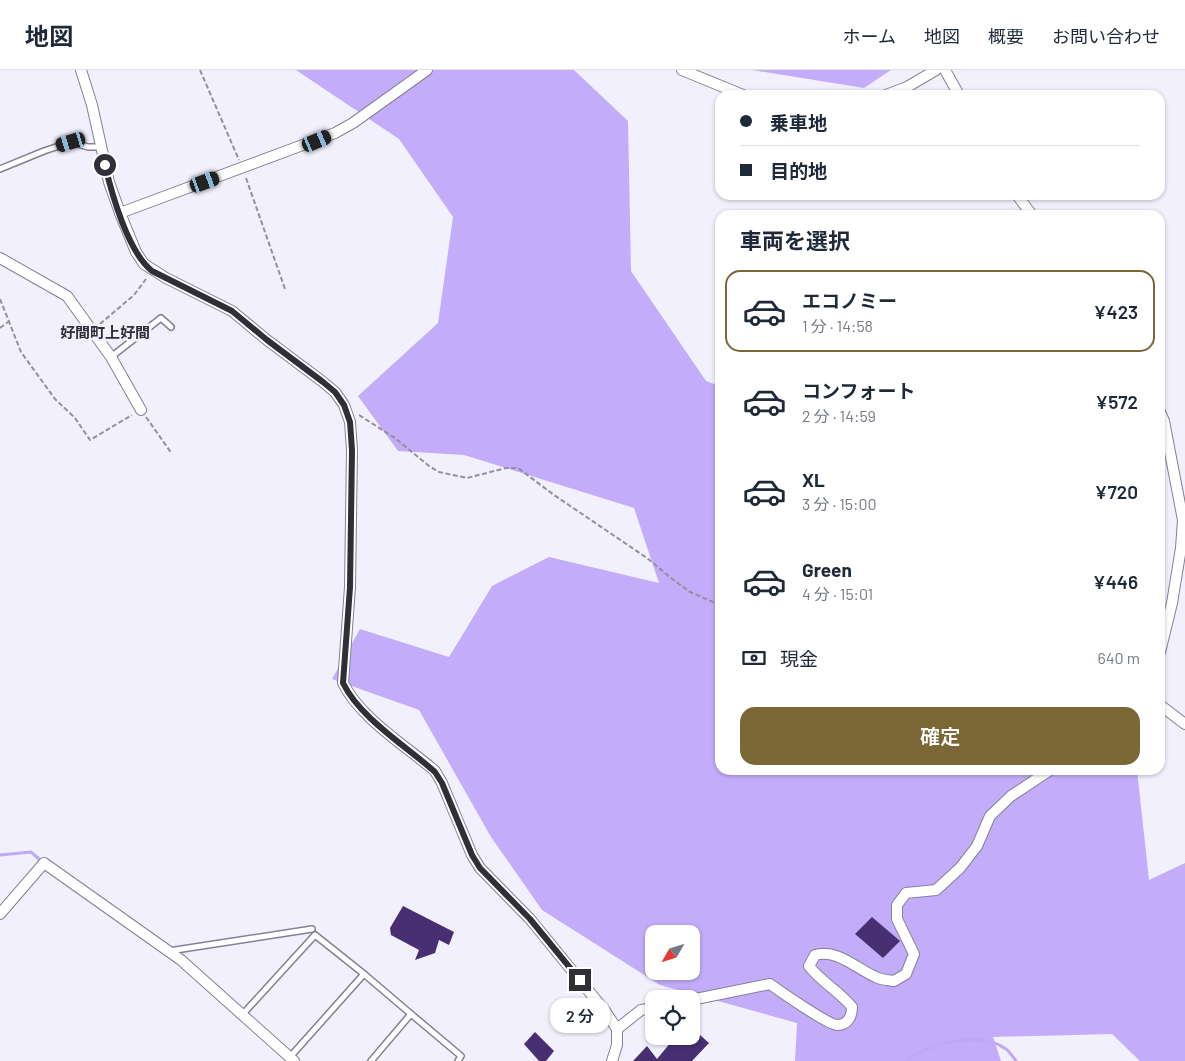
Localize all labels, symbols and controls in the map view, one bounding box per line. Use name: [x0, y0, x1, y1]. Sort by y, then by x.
text: 地図: [25, 21, 73, 50]
text: ホーム: [843, 25, 896, 47]
text: 地図: [924, 25, 960, 47]
text: 概要: [988, 25, 1024, 47]
text: お問い合わせ: [1052, 25, 1160, 47]
text: 乗車地: [770, 111, 827, 134]
car: [300, 128, 333, 154]
car: [54, 130, 87, 154]
route start: [94, 154, 116, 176]
text: 目的地: [770, 159, 827, 182]
car: [188, 170, 221, 194]
text: 車両を選択: [740, 227, 850, 253]
icon: car: [742, 289, 787, 334]
text: エコノミー: [802, 289, 897, 312]
text: ¥423: [1093, 300, 1138, 323]
text: 1 分 · 14:58: [802, 316, 873, 335]
district label: 好間町上好間: [60, 323, 150, 341]
icon: car: [742, 379, 787, 424]
text: コンフォート: [802, 379, 915, 402]
text: ¥572: [1095, 390, 1138, 413]
text: 2 分 · 14:59: [802, 406, 876, 425]
text: XL: [802, 468, 825, 491]
icon: car: [742, 469, 787, 514]
text: ¥720: [1094, 480, 1138, 503]
text: 3 分 · 15:00: [802, 494, 877, 513]
text: Green: [802, 558, 852, 581]
icon: car: [742, 559, 787, 604]
text: ¥446: [1093, 570, 1138, 593]
text: 4 分 · 15:01: [802, 584, 873, 603]
icon: cash: [740, 644, 768, 672]
text: 現金: [780, 647, 818, 670]
text: 640 m: [1097, 648, 1140, 667]
button: 確定: [740, 707, 1140, 765]
north arrow: [645, 925, 700, 980]
map controls: [645, 925, 700, 1045]
route end: [569, 969, 591, 991]
button: locate: [645, 990, 700, 1045]
callout: 2 分: [550, 998, 610, 1032]
text: 2 分: [566, 1006, 594, 1025]

